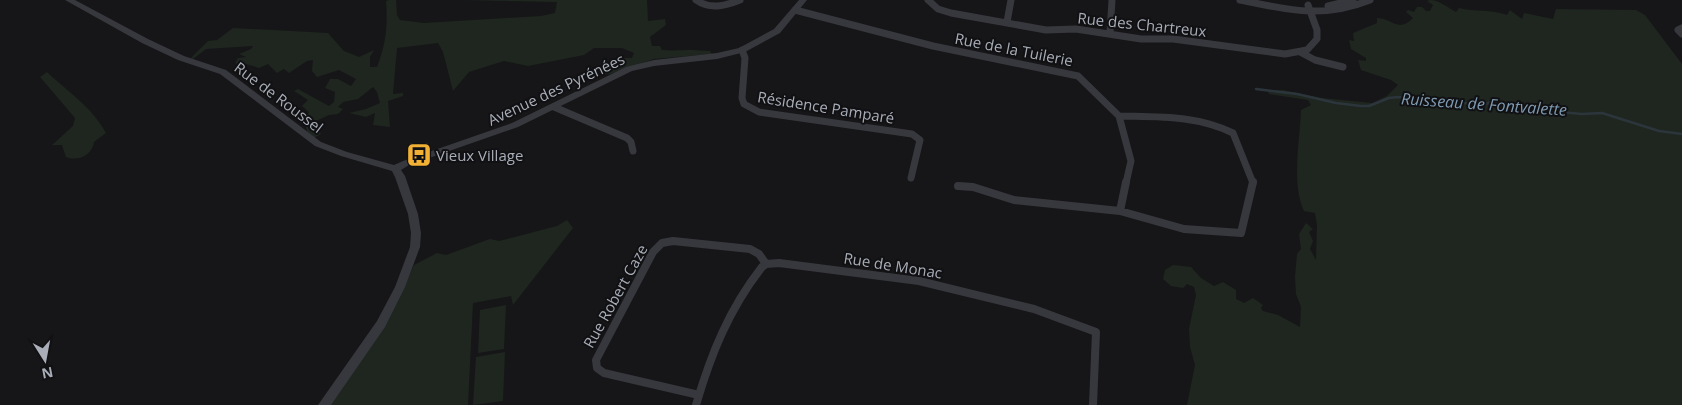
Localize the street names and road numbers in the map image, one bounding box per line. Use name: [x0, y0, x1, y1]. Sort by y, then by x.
street label: Rue des Chartreux: [1077, 7, 1208, 41]
street label: Rue de la Tuilerie: [953, 28, 1075, 70]
street label: Avenue des Pyrénées: [484, 48, 628, 130]
street label: Rue de Roussel: [231, 57, 327, 137]
street label: Résidence Pamparé: [756, 86, 896, 128]
street label: Rue Robert Caze: [578, 241, 652, 351]
street label: Rue de Monac: [842, 247, 944, 283]

